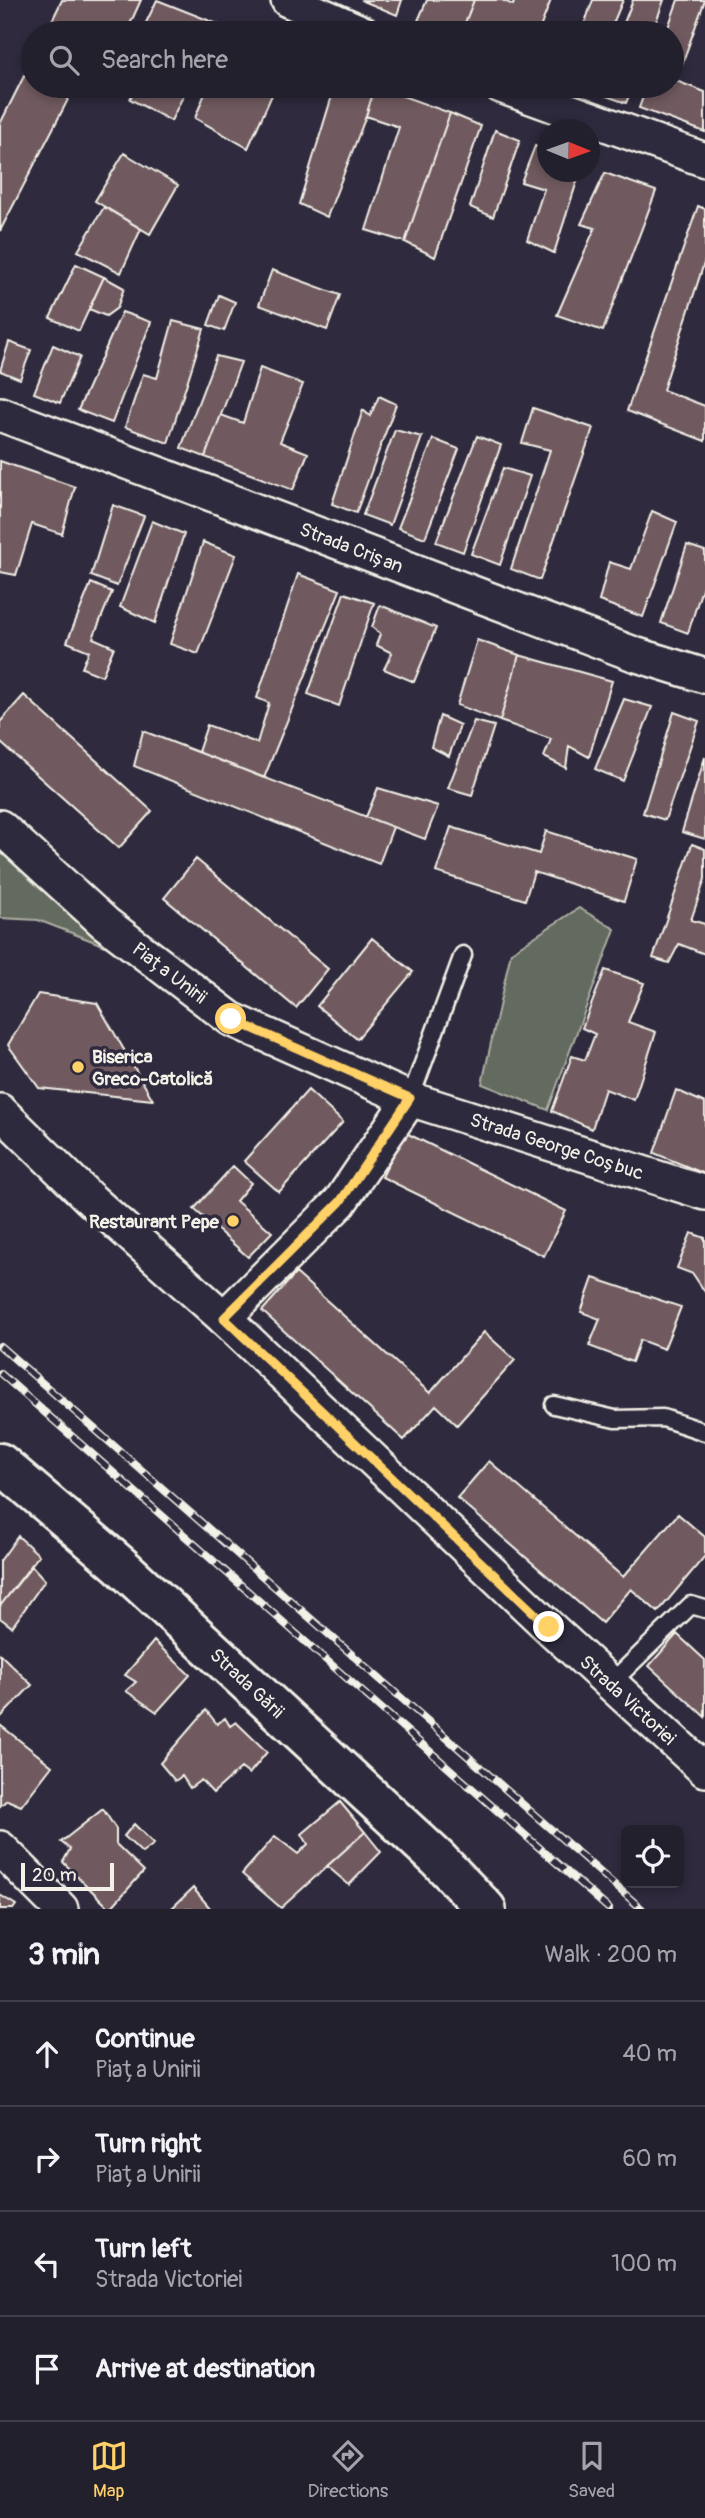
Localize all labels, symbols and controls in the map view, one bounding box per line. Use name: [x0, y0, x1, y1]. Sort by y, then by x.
search box: [21, 21, 684, 98]
icon: search: [45, 41, 83, 79]
text: Search here: [101, 44, 228, 76]
north arrow: [537, 119, 600, 182]
street label: Strada Crișan: [296, 518, 407, 579]
street label: Piața Unirii: [127, 937, 211, 1009]
route start: [215, 1003, 246, 1034]
place label: Biserica Greco-Catolică: [92, 1045, 214, 1091]
marker: Biserica Greco-Catolică: [70, 1059, 86, 1075]
street label: Strada George Coșbuc: [467, 1108, 647, 1186]
place label: Restaurant Pepe: [89, 1210, 220, 1234]
marker: Restaurant Pepe: [225, 1213, 241, 1229]
route end: [533, 1611, 564, 1642]
street label: Strada Gării: [205, 1643, 289, 1724]
street label: Strada Victoriei: [574, 1650, 681, 1750]
map controls: [621, 1825, 684, 1888]
button: locate: [621, 1825, 684, 1888]
scale bar: [21, 1860, 114, 1892]
text: 20 m: [32, 1863, 77, 1887]
text: 3 min: [28, 1936, 100, 1973]
text: Walk · 200 m: [544, 1940, 677, 1969]
text: Continue: [95, 2023, 195, 2055]
icon: ahead: [28, 2035, 66, 2073]
text: 40 m: [623, 2039, 677, 2068]
text: Piața Unirii: [95, 2055, 201, 2084]
text: Turn right: [95, 2128, 201, 2160]
icon: right: [28, 2140, 66, 2178]
text: 60 m: [622, 2144, 677, 2173]
text: Piața Unirii: [95, 2160, 201, 2189]
text: Turn left: [95, 2233, 191, 2265]
icon: left: [28, 2245, 66, 2283]
text: 100 m: [611, 2249, 677, 2278]
text: Strada Victoriei: [95, 2265, 242, 2294]
icon: arrive: [28, 2350, 66, 2388]
text: Arrive at destination: [95, 2353, 315, 2385]
tab: Map: [90, 2437, 128, 2503]
tab: Directions: [308, 2437, 388, 2503]
tab: Saved: [568, 2437, 615, 2503]

